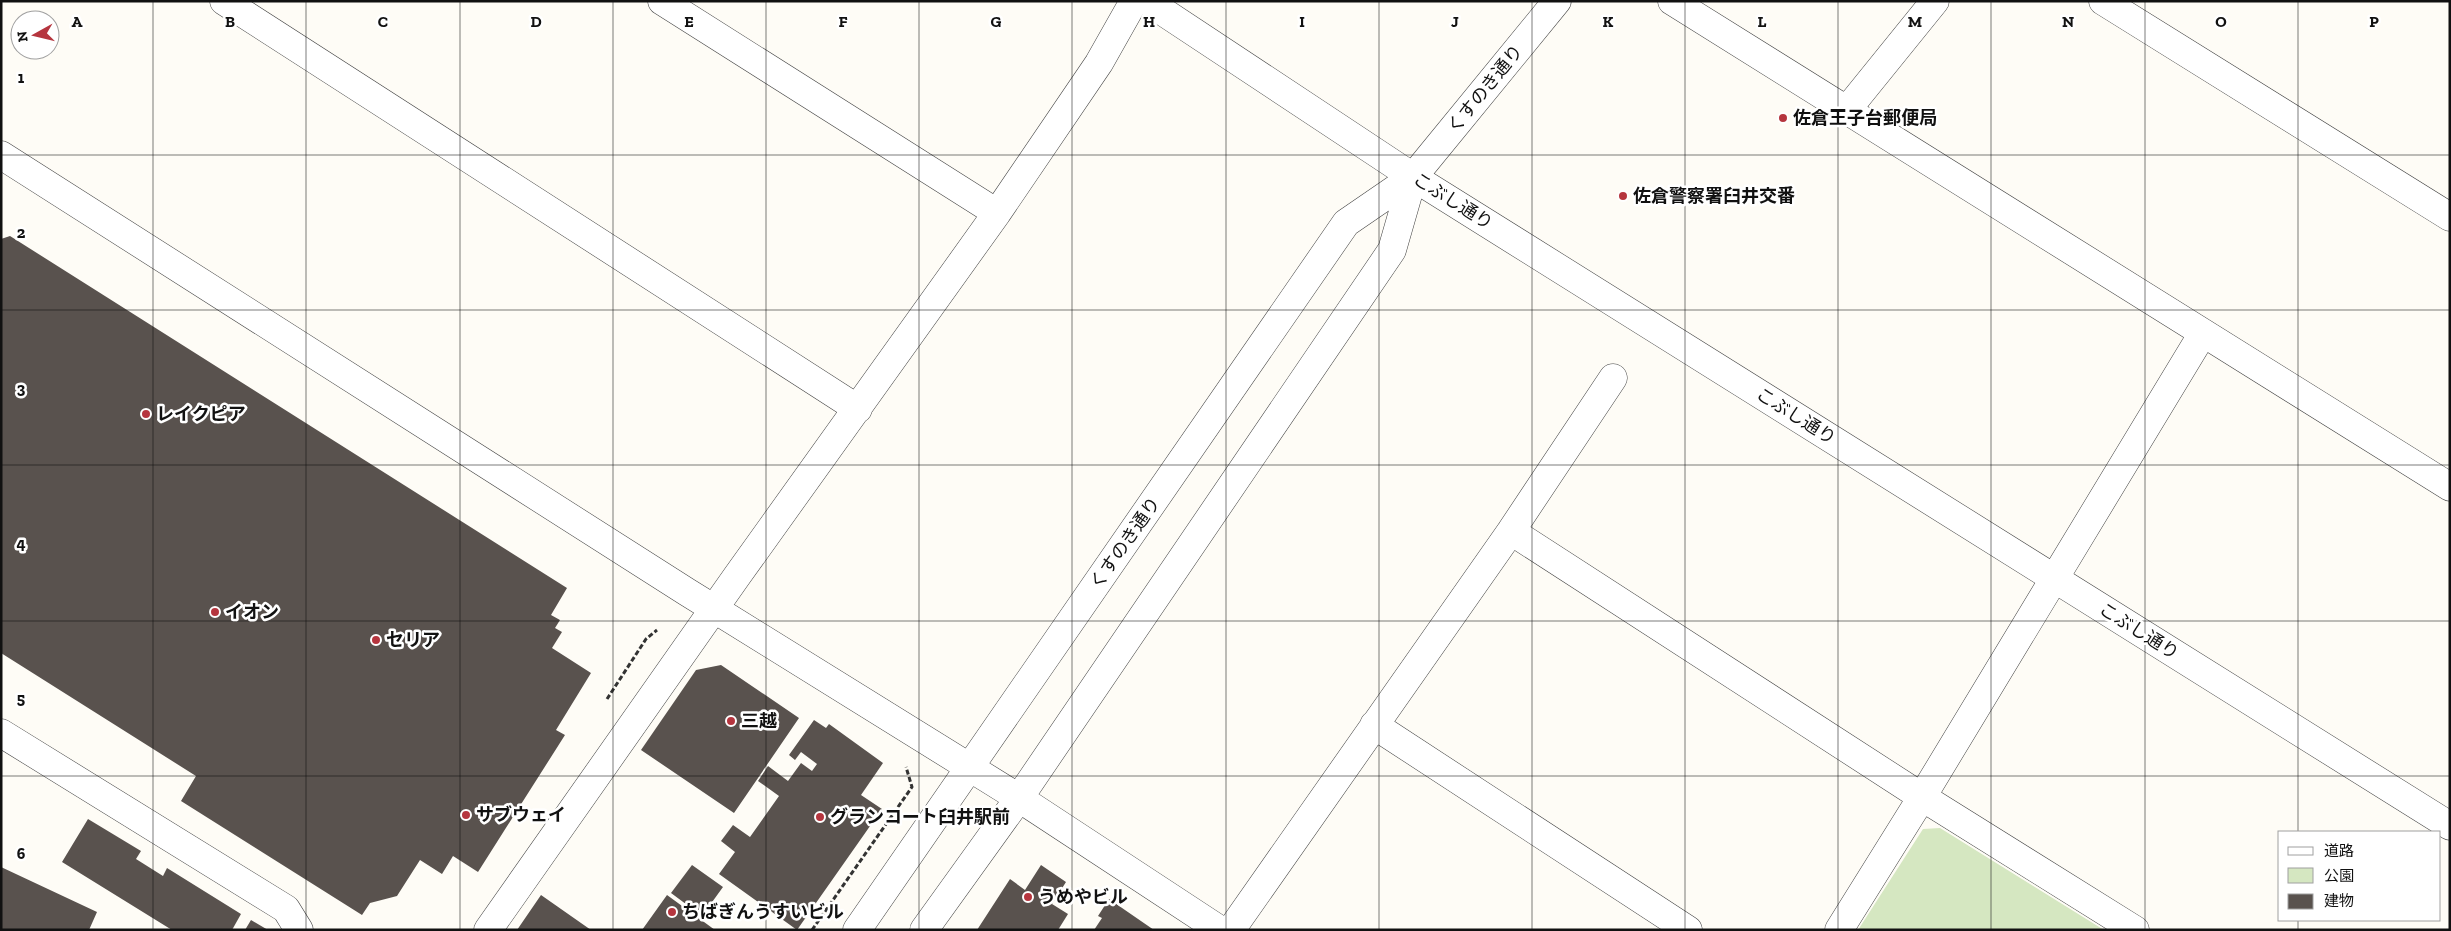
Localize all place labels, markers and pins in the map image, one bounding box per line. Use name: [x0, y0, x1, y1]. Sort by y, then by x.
place label: 佐倉王子台郵便局: [1793, 107, 1937, 129]
marker: 佐倉王子台郵便局: [1777, 112, 1789, 124]
place label: 佐倉警察署臼井交番: [1633, 185, 1795, 207]
marker: 佐倉警察署臼井交番: [1617, 190, 1629, 202]
place label: レイクピア: [156, 403, 246, 425]
marker: レイクピア: [140, 408, 152, 420]
place label: イオン: [225, 601, 279, 623]
marker: イオン: [209, 606, 221, 618]
place label: セリア: [386, 629, 440, 651]
marker: セリア: [370, 634, 382, 646]
place label: 三越: [741, 710, 777, 732]
marker: 三越: [725, 715, 737, 727]
place label: サブウェイ: [476, 804, 566, 826]
place label: グランコート臼井駅前: [830, 806, 1010, 828]
marker: サブウェイ: [460, 809, 472, 821]
marker: グランコート臼井駅前: [814, 811, 826, 823]
place label: うめやビル: [1038, 886, 1128, 908]
marker: うめやビル: [1022, 891, 1034, 903]
place label: ちばぎんうすいビル: [682, 901, 844, 923]
marker: ちばぎんうすいビル: [666, 906, 678, 918]

